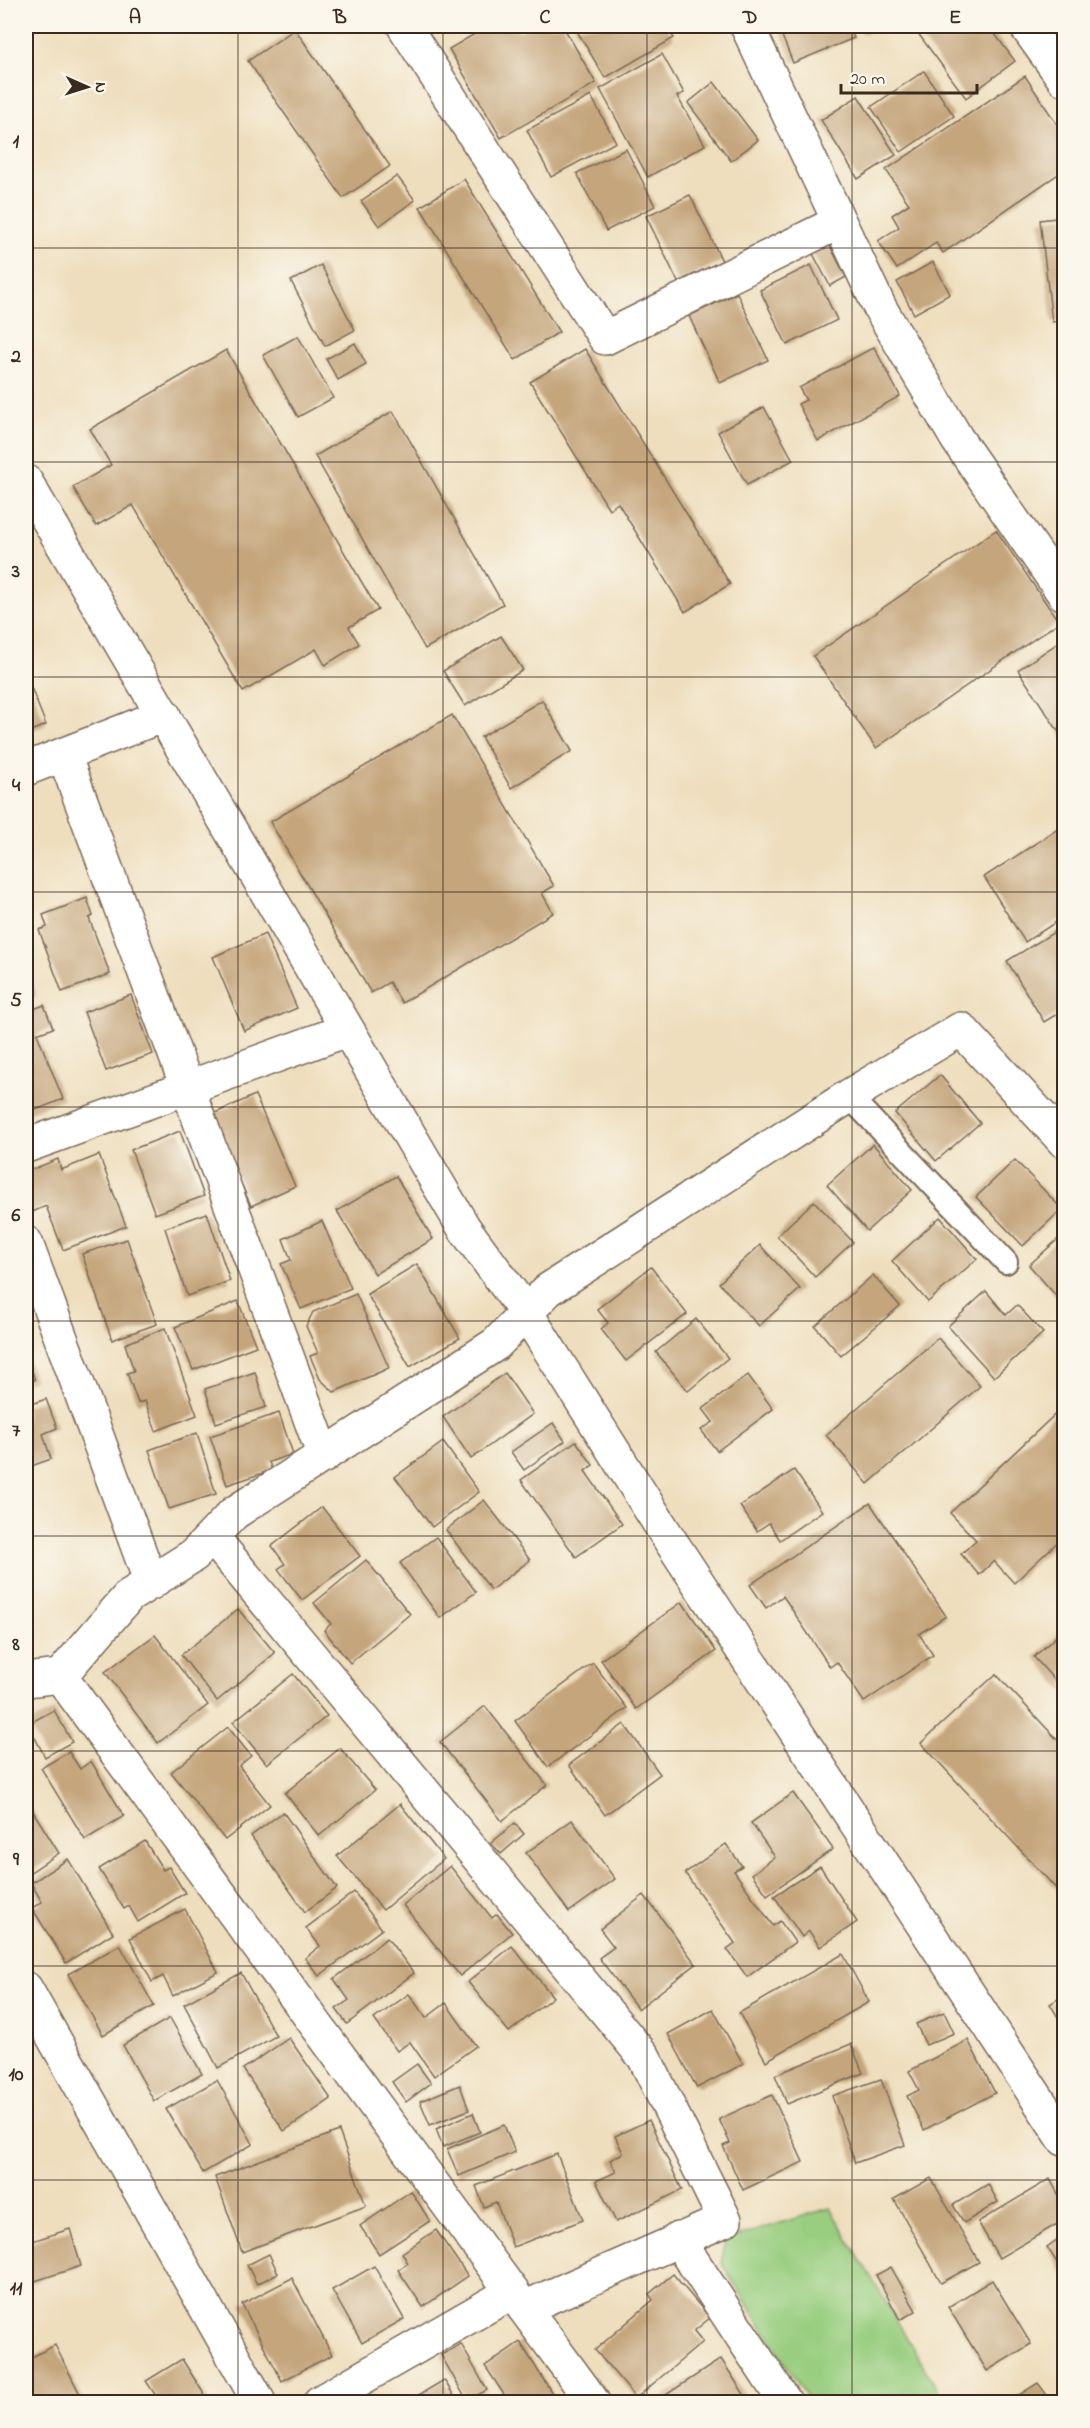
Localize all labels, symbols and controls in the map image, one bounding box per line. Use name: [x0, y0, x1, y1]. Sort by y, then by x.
text: A: [129, 4, 141, 33]
text: B: [332, 4, 347, 33]
text: C: [540, 4, 551, 33]
text: D: [742, 4, 757, 33]
text: E: [949, 4, 961, 33]
north arrow: [57, 57, 117, 117]
scale bar: [841, 57, 978, 95]
text: 20 m: [850, 67, 885, 93]
text: N: [88, 82, 112, 94]
text: 1: [13, 128, 20, 157]
text: 2: [10, 343, 21, 372]
text: 3: [11, 558, 20, 587]
text: 4: [12, 772, 21, 801]
text: 5: [10, 987, 22, 1016]
text: 6: [12, 1202, 21, 1231]
text: 7: [12, 1417, 21, 1446]
text: 8: [11, 1631, 20, 1660]
text: 9: [12, 1846, 20, 1875]
text: 10: [9, 2061, 24, 2090]
text: 11: [10, 2275, 23, 2304]

